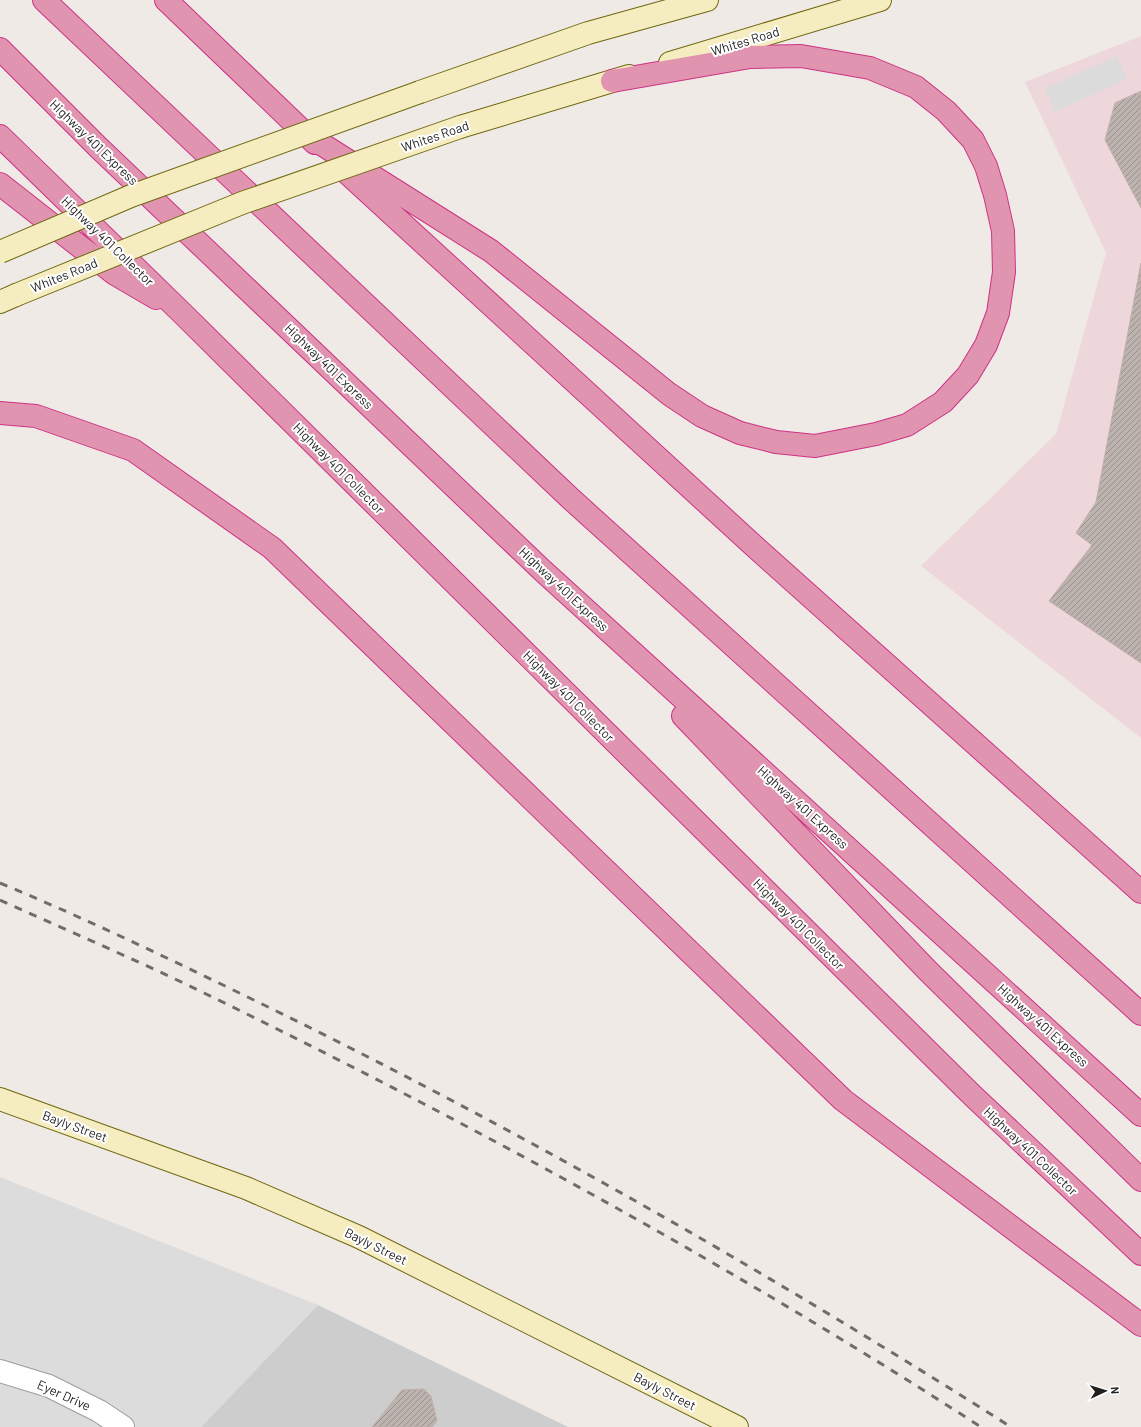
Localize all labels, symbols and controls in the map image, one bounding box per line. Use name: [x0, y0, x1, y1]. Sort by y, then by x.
street label: Whites Road: [709, 23, 781, 59]
street label: Highway 401 Express: [47, 96, 141, 188]
street label: Whites Road: [399, 117, 471, 155]
street label: Highway 401 Collector: [58, 193, 158, 289]
street label: Whites Road: [28, 254, 100, 296]
street label: Highway 401 Express: [282, 320, 376, 412]
street label: Highway 401 Collector: [290, 419, 388, 517]
street label: Highway 401 Express: [516, 543, 612, 635]
street label: Highway 401 Collector: [520, 647, 618, 745]
street label: Highway 401 Express: [754, 762, 852, 852]
street label: Highway 401 Collector: [750, 875, 848, 973]
street label: Highway 401 Express: [994, 980, 1092, 1070]
street label: Highway 401 Collector: [981, 1103, 1081, 1199]
street label: Bayly Street: [40, 1107, 110, 1145]
street label: Bayly Street: [342, 1224, 410, 1268]
street label: Bayly Street: [631, 1369, 699, 1413]
north arrow: [1085, 1371, 1125, 1411]
street label: Eyer Drive: [35, 1376, 93, 1414]
text: N: [1109, 1386, 1122, 1394]

